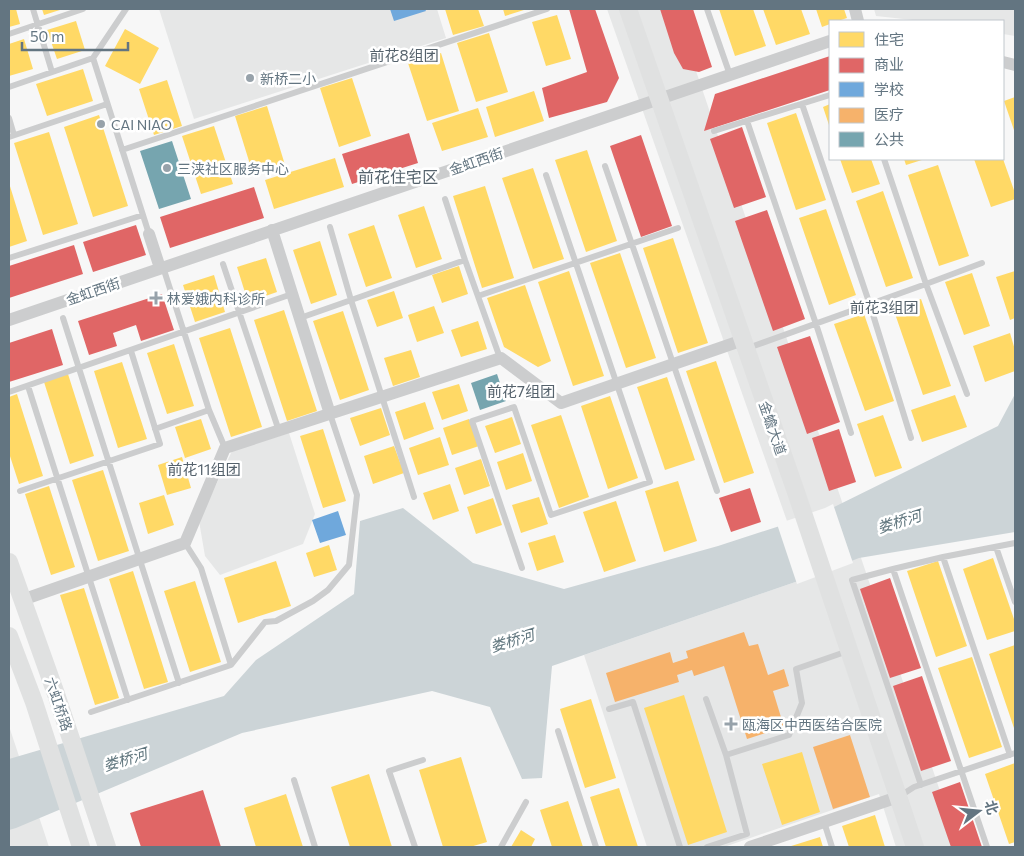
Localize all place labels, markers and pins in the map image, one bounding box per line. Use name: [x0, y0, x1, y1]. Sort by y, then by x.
place label: 新桥二小: [260, 70, 316, 87]
marker: 新桥二小: [244, 72, 256, 84]
place label: CAI NIAO: [111, 116, 172, 133]
marker: CAI NIAO: [95, 118, 107, 130]
place label: 三浃社区服务中心: [177, 160, 289, 177]
marker: 三浃社区服务中心: [161, 162, 173, 174]
place label: 林爱娥内科诊所: [167, 290, 265, 307]
marker: 林爱娥内科诊所: [149, 291, 163, 305]
place label: 瓯海区中西医结合医院: [742, 716, 882, 733]
marker: 瓯海区中西医结合医院: [724, 717, 738, 731]

